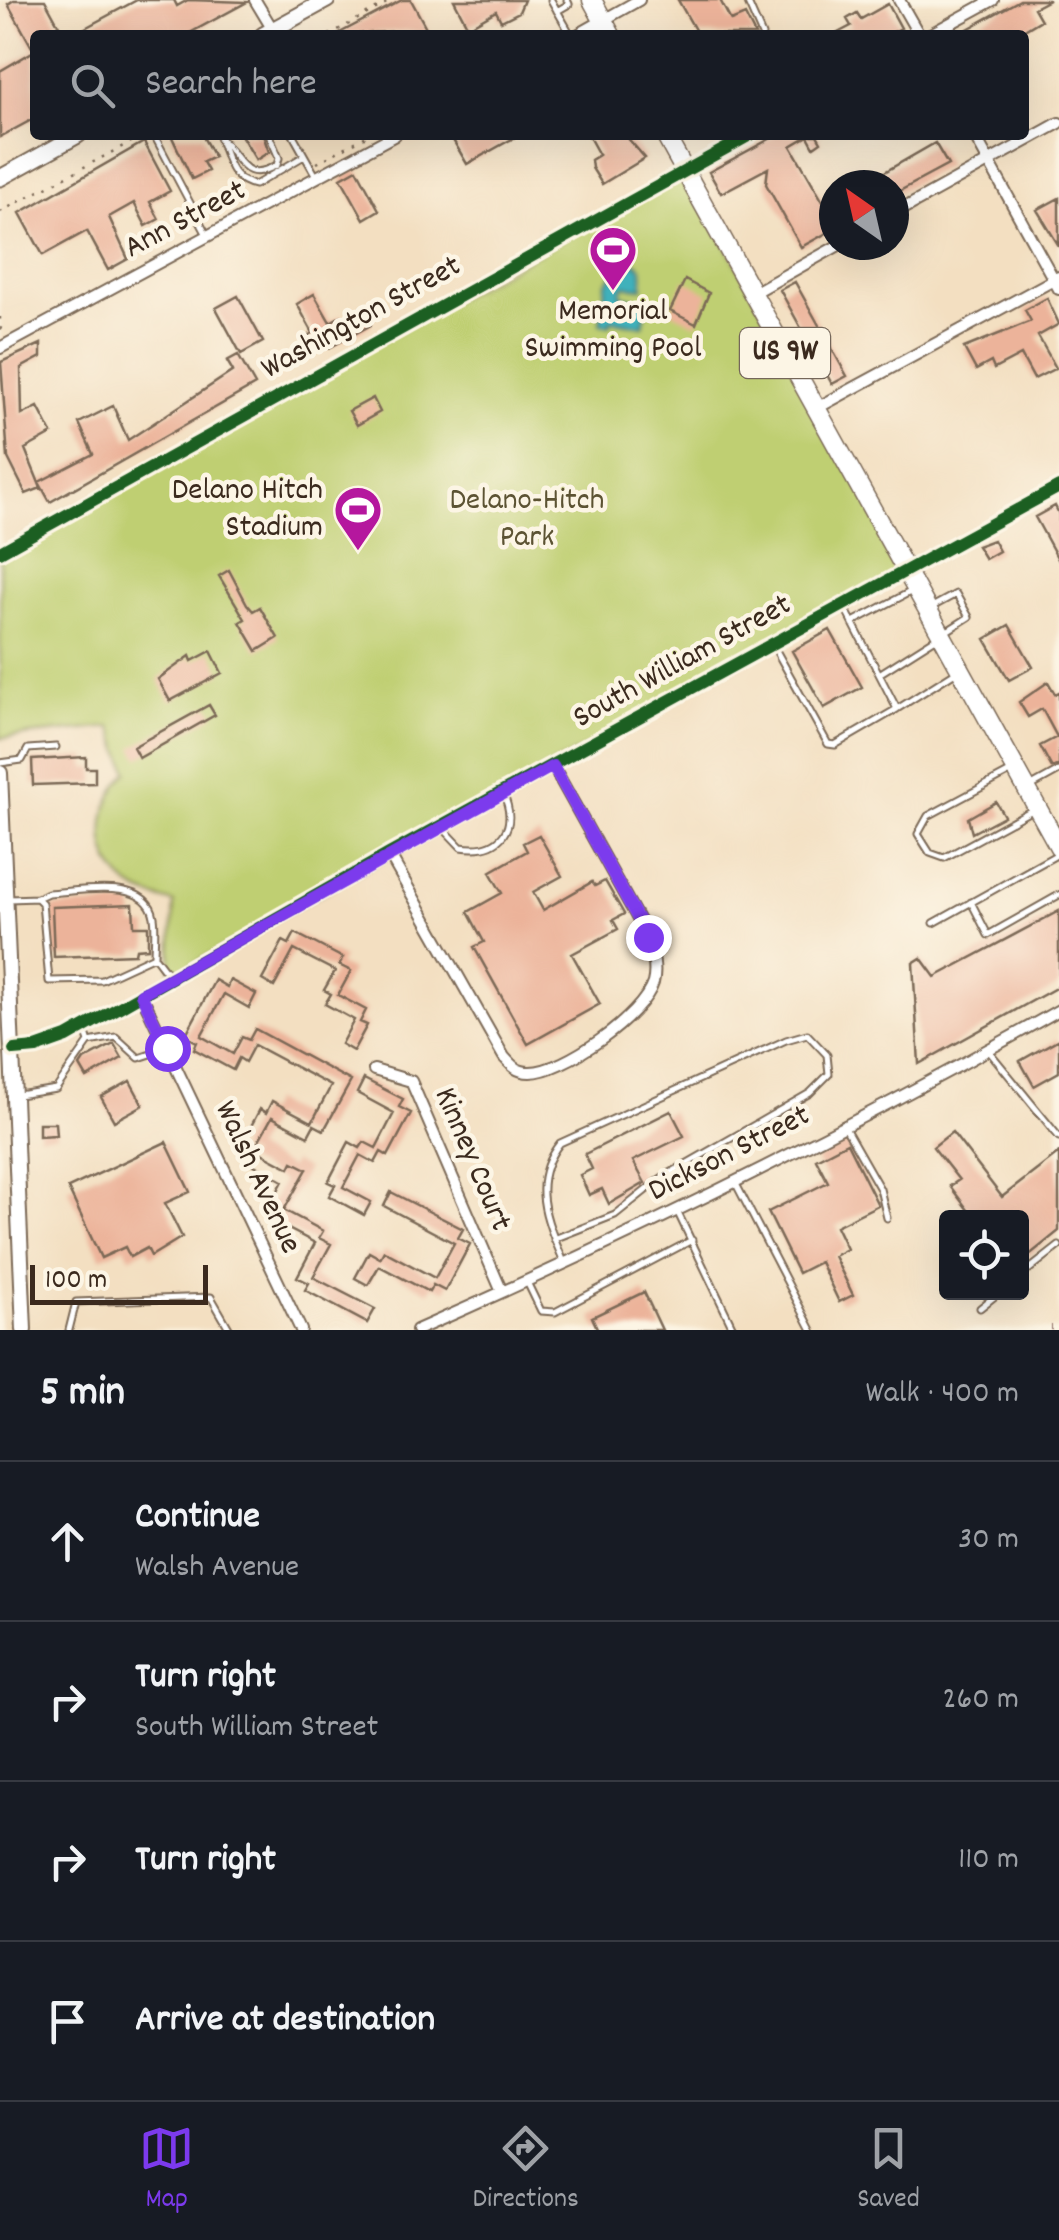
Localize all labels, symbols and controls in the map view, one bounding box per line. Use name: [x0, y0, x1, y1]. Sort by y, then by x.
search box: [30, 30, 1029, 140]
icon: search: [65, 58, 120, 113]
text: Search here: [145, 58, 317, 113]
street label: Ann Street: [117, 170, 255, 272]
north arrow: [819, 170, 909, 260]
sports icon: Memorial Swimming Pool: [587, 224, 639, 292]
street label: Washington Street: [254, 245, 470, 393]
place label: Memorial Swimming Pool: [524, 290, 702, 373]
road number: US 9W: [740, 328, 830, 378]
place label: Delano Hitch Stadium: [172, 469, 323, 552]
park label: Delano-Hitch Park: [450, 479, 604, 562]
sports icon: Delano Hitch Stadium: [332, 484, 384, 552]
street label: South William Street: [565, 584, 801, 742]
route end: [626, 915, 672, 961]
route start: [145, 1026, 191, 1072]
street label: Kinney Court: [420, 1081, 522, 1239]
street label: Walsh Avenue: [200, 1094, 312, 1262]
street label: Dickson Street: [641, 1094, 819, 1215]
map controls: [939, 1210, 1029, 1300]
button: locate: [939, 1210, 1029, 1300]
scale bar: [30, 1260, 208, 1304]
text: 100 m: [45, 1262, 107, 1302]
text: 5 min: [40, 1365, 125, 1425]
text: Walk · 400 m: [865, 1372, 1019, 1418]
text: Continue: [135, 1491, 260, 1546]
icon: ahead: [40, 1514, 95, 1569]
text: 30 m: [958, 1518, 1019, 1564]
text: Walsh Avenue: [135, 1546, 299, 1592]
text: Turn right: [135, 1651, 276, 1706]
icon: right: [40, 1674, 95, 1729]
text: 260 m: [943, 1678, 1019, 1724]
text: South William Street: [135, 1706, 378, 1752]
icon: right: [40, 1834, 95, 1889]
text: Turn right: [135, 1834, 276, 1889]
text: 110 m: [958, 1838, 1019, 1884]
icon: arrive: [40, 1994, 95, 2049]
text: Arrive at destination: [135, 1994, 435, 2049]
tab: Map: [139, 2121, 194, 2221]
tab: Directions: [473, 2121, 579, 2221]
tab: Saved: [857, 2121, 920, 2221]

